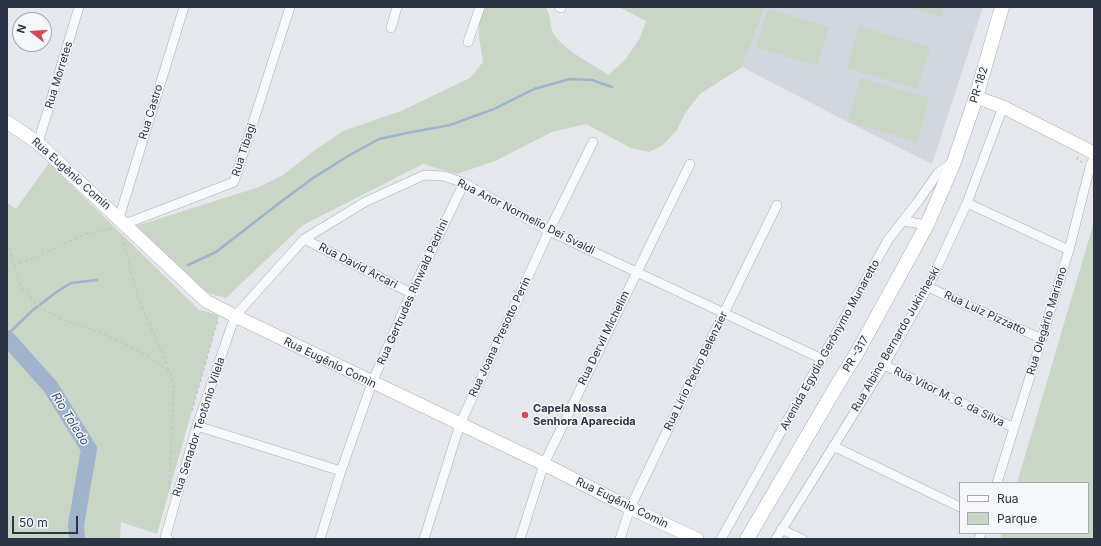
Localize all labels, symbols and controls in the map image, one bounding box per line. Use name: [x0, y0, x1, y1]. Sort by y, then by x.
north arrow: [12, 12, 52, 52]
text: N: [14, 23, 29, 35]
street label: Rua Morretes: [42, 40, 76, 110]
street label: PR-182: [967, 65, 991, 105]
street label: Rua Castro: [136, 83, 166, 141]
street label: Rua Tibagi: [229, 122, 259, 178]
street label: Rua Eugênio Comin: [29, 135, 113, 213]
street label: Rua Anor Normelio Dei Svaldi: [455, 176, 597, 258]
street label: Rua Gertrudes Rinwald Pedrini: [375, 217, 451, 367]
street label: Rua David Arcari: [316, 240, 400, 292]
street label: Avenida Egydio Gerônymo Munaretto: [778, 258, 882, 432]
street label: Rua Albino Bernardo Jukinheski: [849, 264, 943, 414]
street label: Rua Olegário Mariano: [1024, 265, 1070, 377]
street label: Rua Joana Presotto Perin: [466, 275, 534, 399]
street label: Rua Luiz Pizzatto: [942, 288, 1028, 338]
street label: Rua Dervil Michelim: [576, 289, 632, 387]
street label: Rua Lírio Pedro Belenzier: [661, 309, 731, 433]
street label: PR -317: [840, 334, 872, 374]
street label: Rua Eugênio Comin: [282, 335, 378, 391]
street label: Rua Senador Teotônio Vilela: [170, 356, 228, 498]
street label: Rua Vitor M. G. da Silva: [891, 364, 1007, 430]
water label: Rio Toledo: [48, 390, 92, 448]
place label: Capela Nossa Senhora Aparecida: [533, 402, 636, 428]
marker: Capela Nossa Senhora Aparecida: [520, 410, 530, 420]
street label: Rua Eugênio Comin: [574, 475, 670, 531]
legend: [959, 482, 1089, 534]
text: Rua: [997, 491, 1019, 506]
scale bar: [14, 508, 80, 534]
text: Parque: [997, 511, 1037, 526]
text: 50 m: [19, 515, 48, 530]

